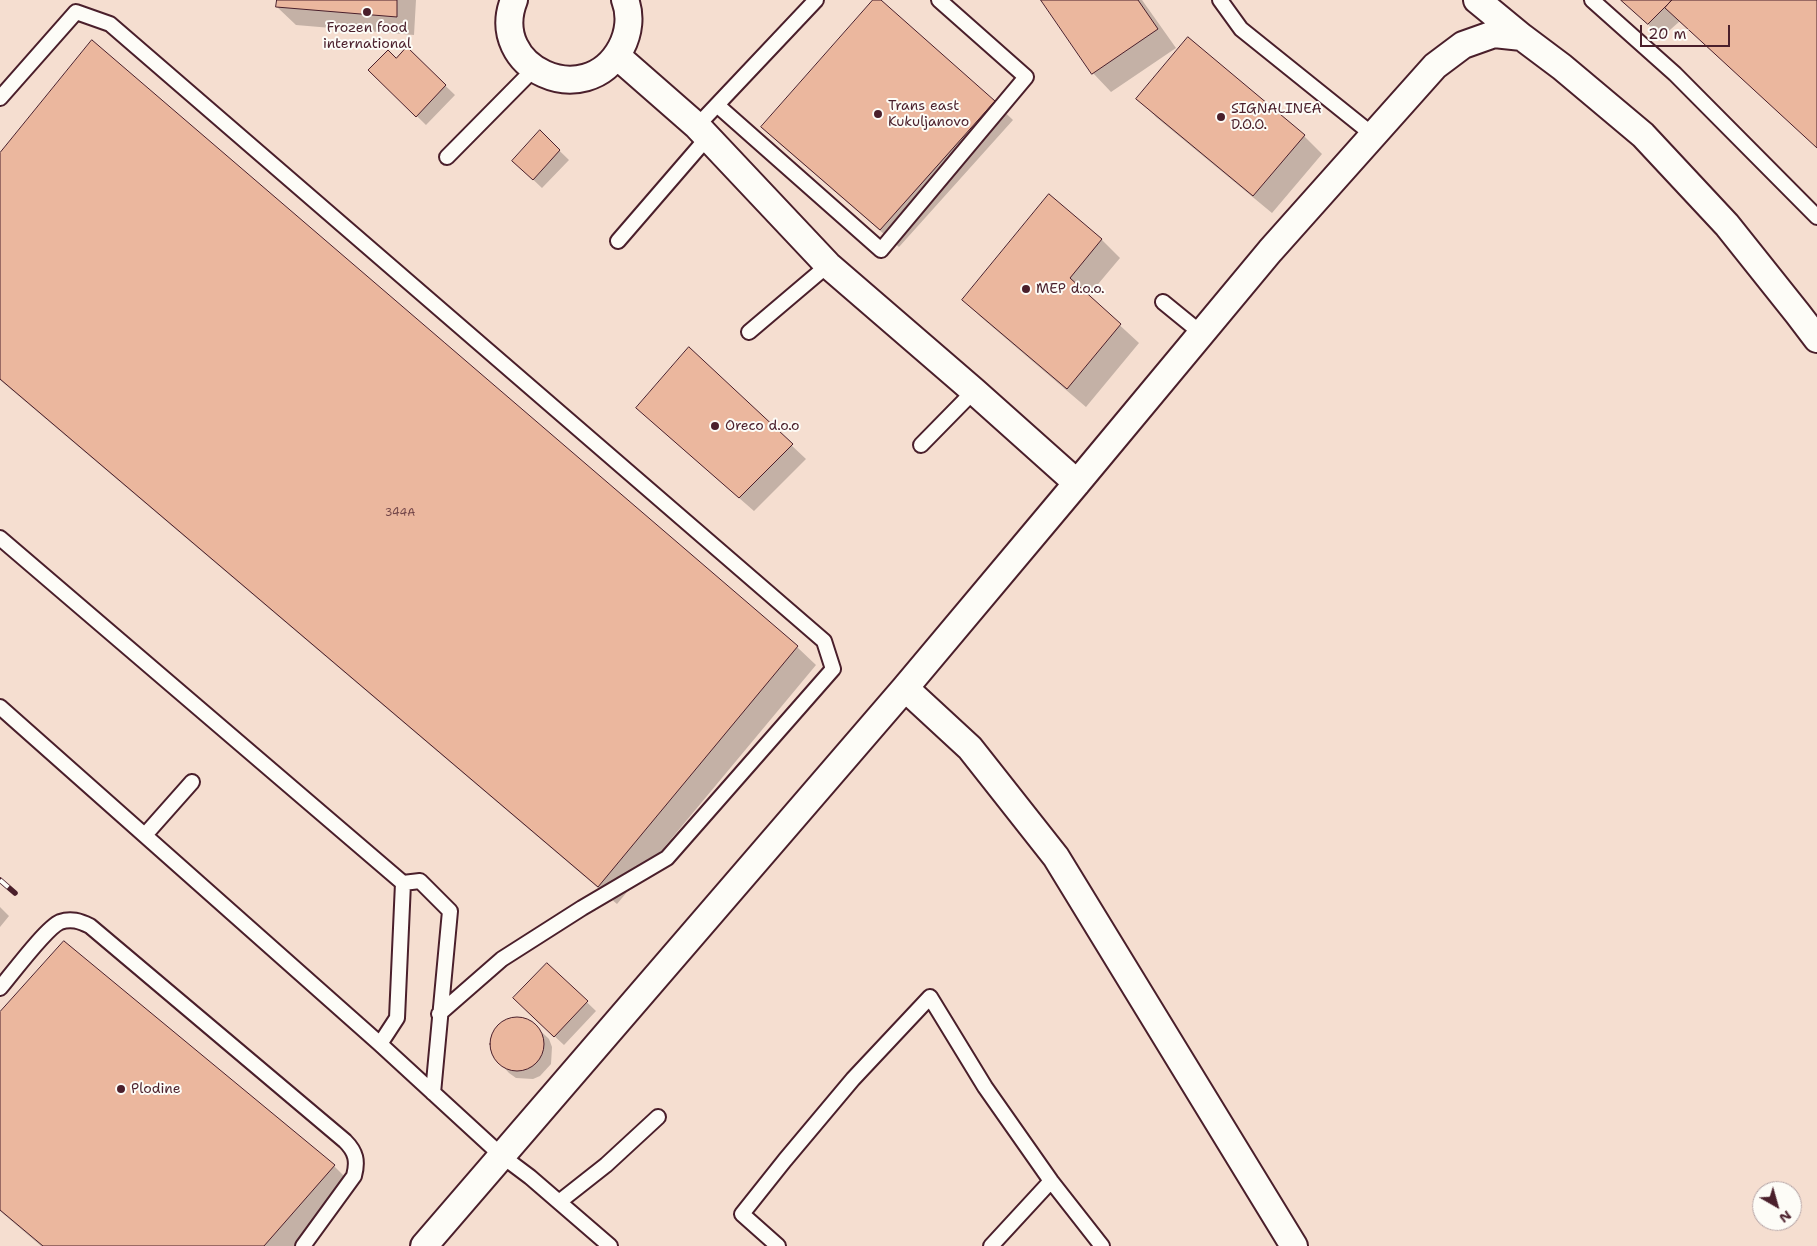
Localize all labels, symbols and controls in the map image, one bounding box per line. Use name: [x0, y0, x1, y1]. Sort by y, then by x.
marker: Frozen food international: [361, 6, 373, 18]
scale bar: [1642, 15, 1732, 47]
place label: Frozen food international: [323, 20, 411, 52]
text: 20 m: [1648, 24, 1687, 44]
place label: Trans east Kukuljanovo: [888, 98, 969, 130]
place label: SIGNALINEA D.O.O.: [1231, 101, 1322, 134]
marker: Trans east Kukuljanovo: [872, 108, 884, 120]
marker: SIGNALINEA D.O.O.: [1215, 111, 1227, 123]
place label: MEP d.o.o.: [1036, 281, 1105, 297]
marker: MEP d.o.o.: [1020, 283, 1032, 295]
place label: Oreco d.o.o: [725, 418, 800, 434]
marker: Oreco d.o.o: [709, 420, 721, 432]
house number: 344A: [385, 506, 415, 520]
place label: Plodine: [131, 1081, 181, 1097]
marker: Plodine: [115, 1083, 127, 1095]
north arrow: [1752, 1181, 1802, 1231]
text: N: [1776, 1207, 1796, 1228]

